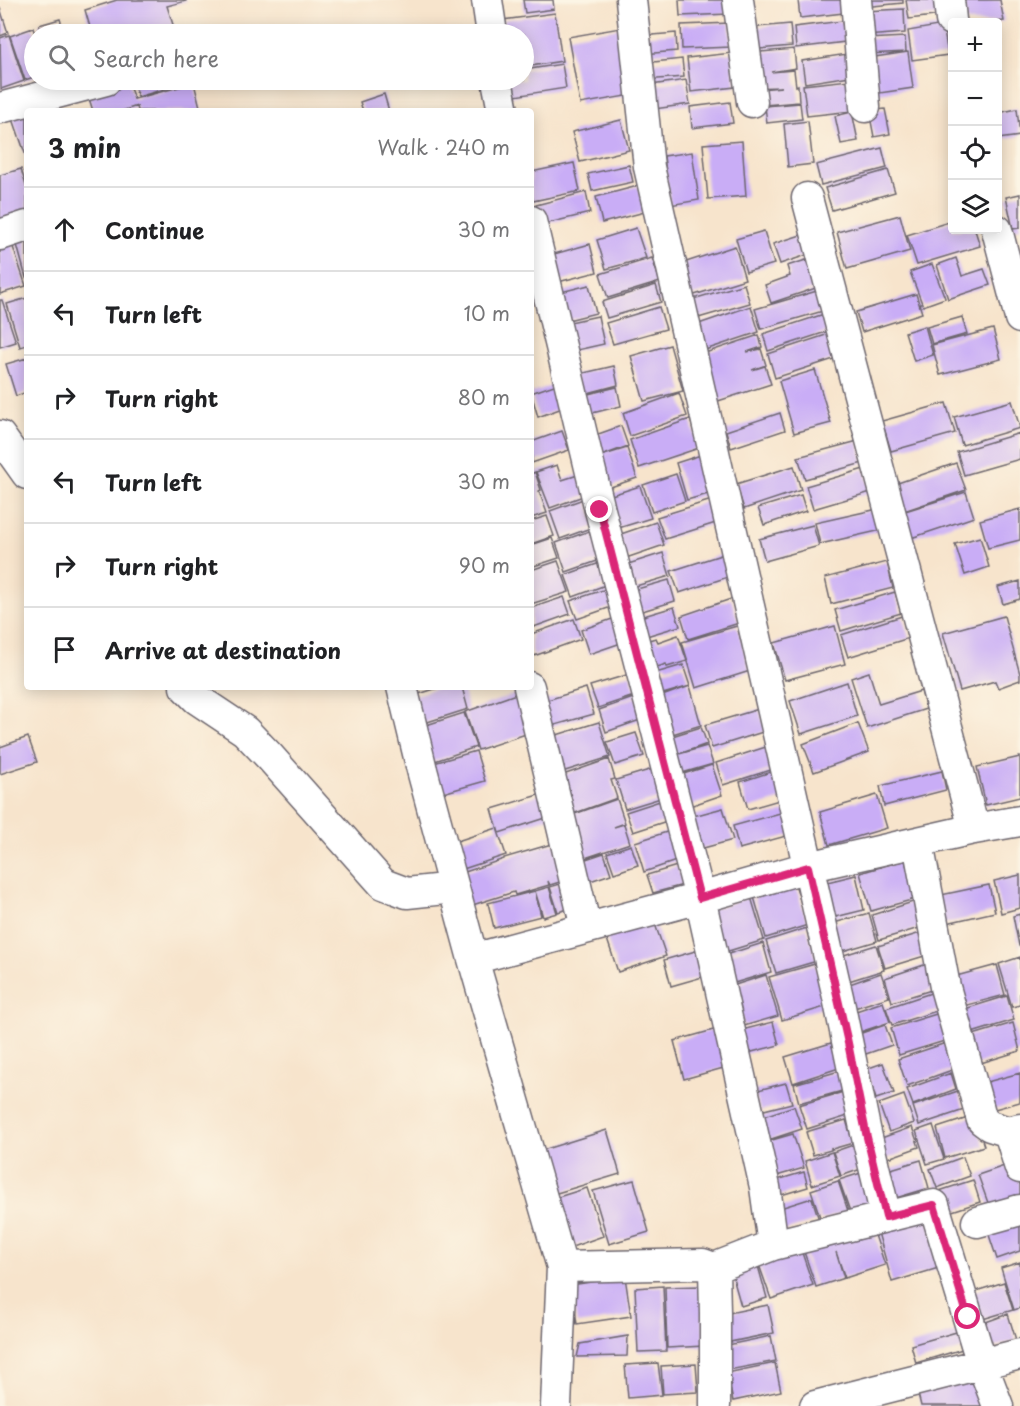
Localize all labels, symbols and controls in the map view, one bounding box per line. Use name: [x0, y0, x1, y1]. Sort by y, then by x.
map controls: [948, 18, 1002, 234]
button: +: [948, 18, 1002, 72]
search box: [24, 24, 534, 90]
icon: search: [45, 41, 78, 74]
text: Search here: [93, 41, 219, 74]
button: −: [948, 72, 1002, 126]
button: locate: [948, 126, 1002, 180]
text: 3 min: [48, 128, 121, 167]
text: Walk · 240 m: [377, 132, 510, 162]
button: layers: [948, 180, 1002, 234]
icon: ahead: [48, 213, 81, 246]
text: Continue: [105, 213, 204, 246]
text: 30 m: [457, 214, 510, 244]
icon: left: [48, 297, 81, 330]
text: Turn left: [105, 297, 202, 330]
text: 10 m: [463, 298, 510, 328]
icon: right: [48, 381, 81, 414]
text: Turn right: [105, 381, 218, 414]
text: 80 m: [458, 382, 510, 412]
icon: left: [48, 465, 81, 498]
text: Turn left: [105, 465, 202, 498]
text: 30 m: [457, 466, 510, 496]
route end: [586, 496, 612, 522]
icon: right: [48, 549, 81, 582]
text: Turn right: [105, 549, 218, 582]
text: 90 m: [459, 550, 510, 580]
icon: arrive: [48, 633, 81, 666]
text: Arrive at destination: [105, 633, 341, 666]
route start: [954, 1303, 980, 1329]

